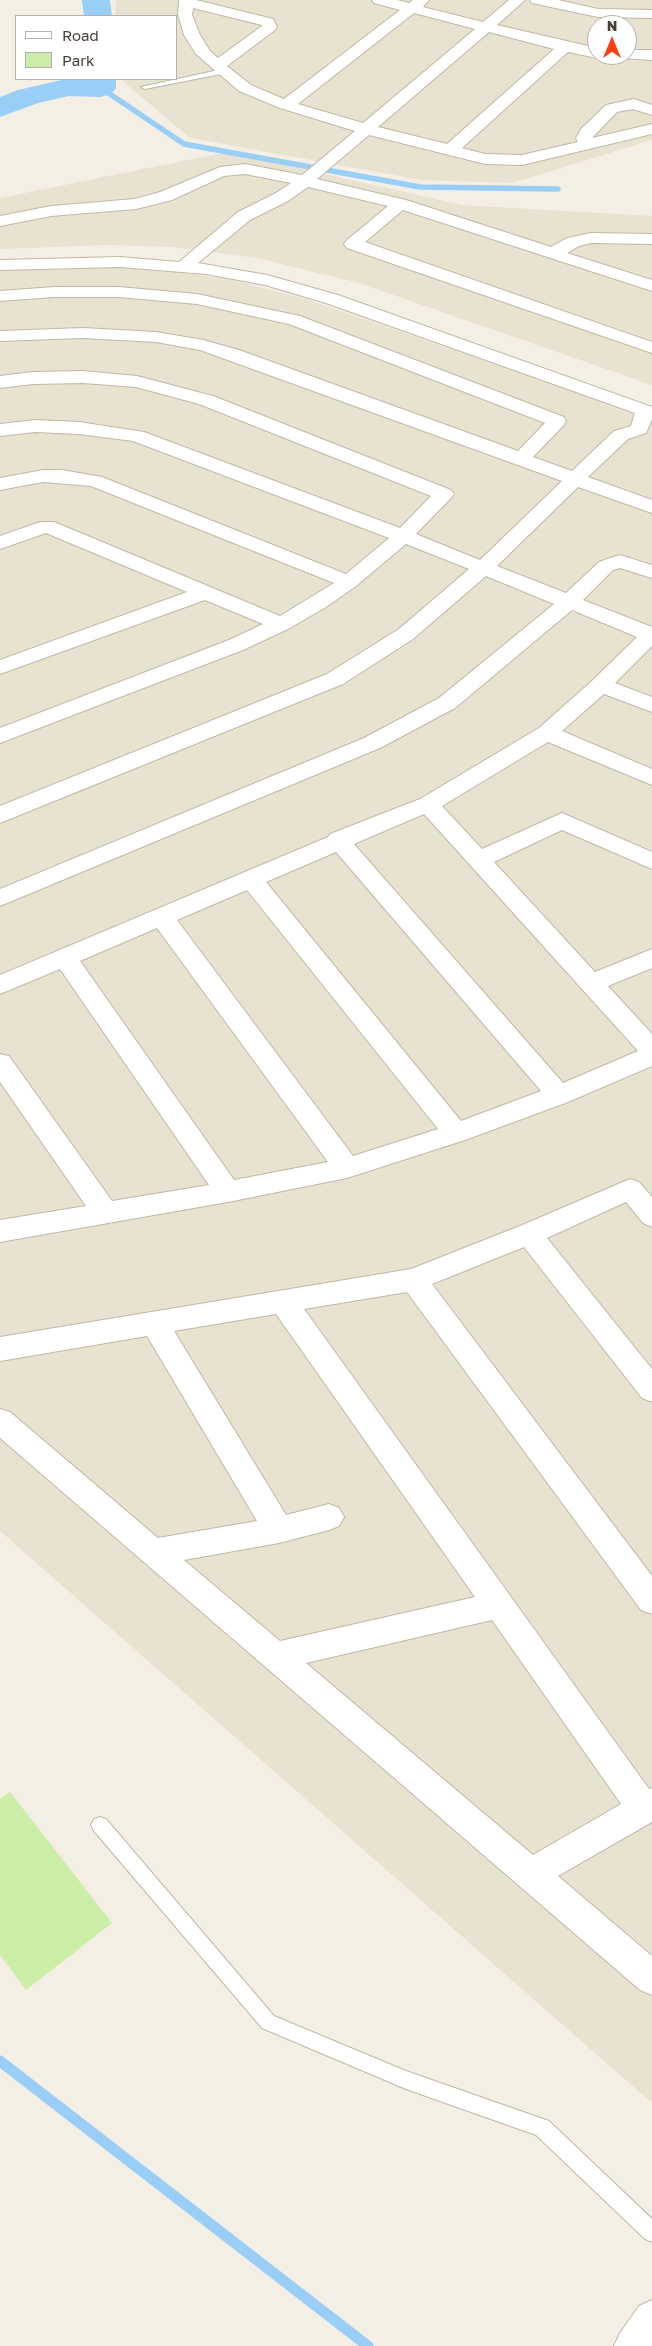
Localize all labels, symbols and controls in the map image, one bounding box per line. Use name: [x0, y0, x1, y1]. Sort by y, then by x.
legend: [15, 15, 178, 80]
north arrow: [587, 15, 637, 65]
text: N: [607, 17, 617, 34]
text: Road: [62, 26, 99, 44]
text: Park: [62, 51, 94, 69]

